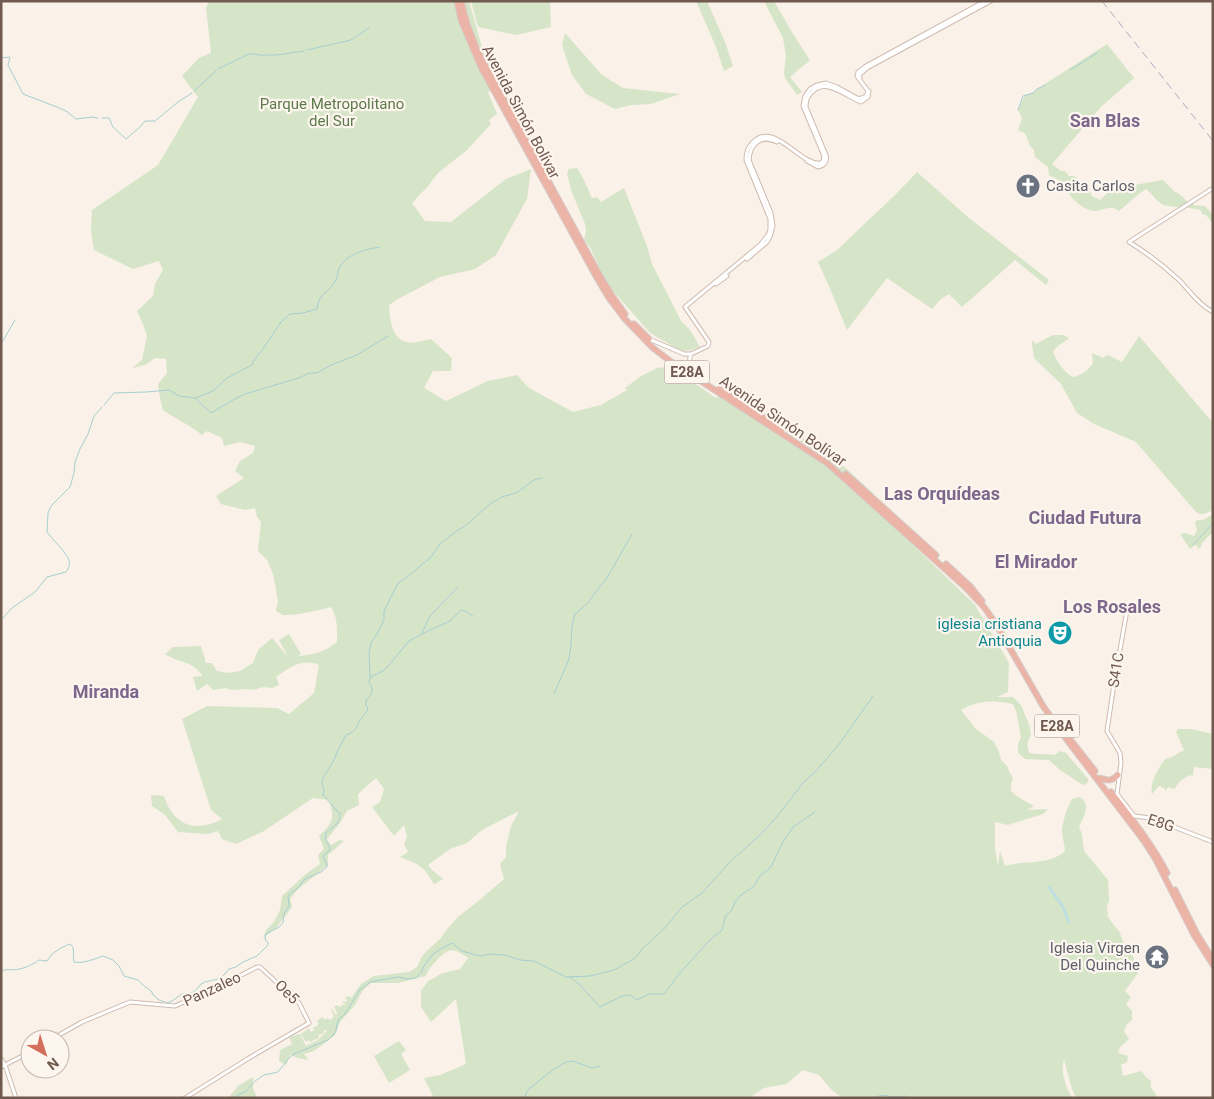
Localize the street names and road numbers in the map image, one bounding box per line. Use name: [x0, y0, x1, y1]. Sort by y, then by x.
street label: Avenida Simón Bolívar: [478, 42, 564, 182]
road number: E28A: [664, 361, 710, 384]
street label: Avenida Simón Bolívar: [716, 372, 850, 470]
street label: S41C: [1104, 651, 1128, 689]
road number: E28A: [1034, 714, 1080, 738]
street label: E8G: [1145, 810, 1177, 836]
street label: Panzaleo: [180, 968, 244, 1010]
street label: Oe5: [271, 976, 303, 1008]

